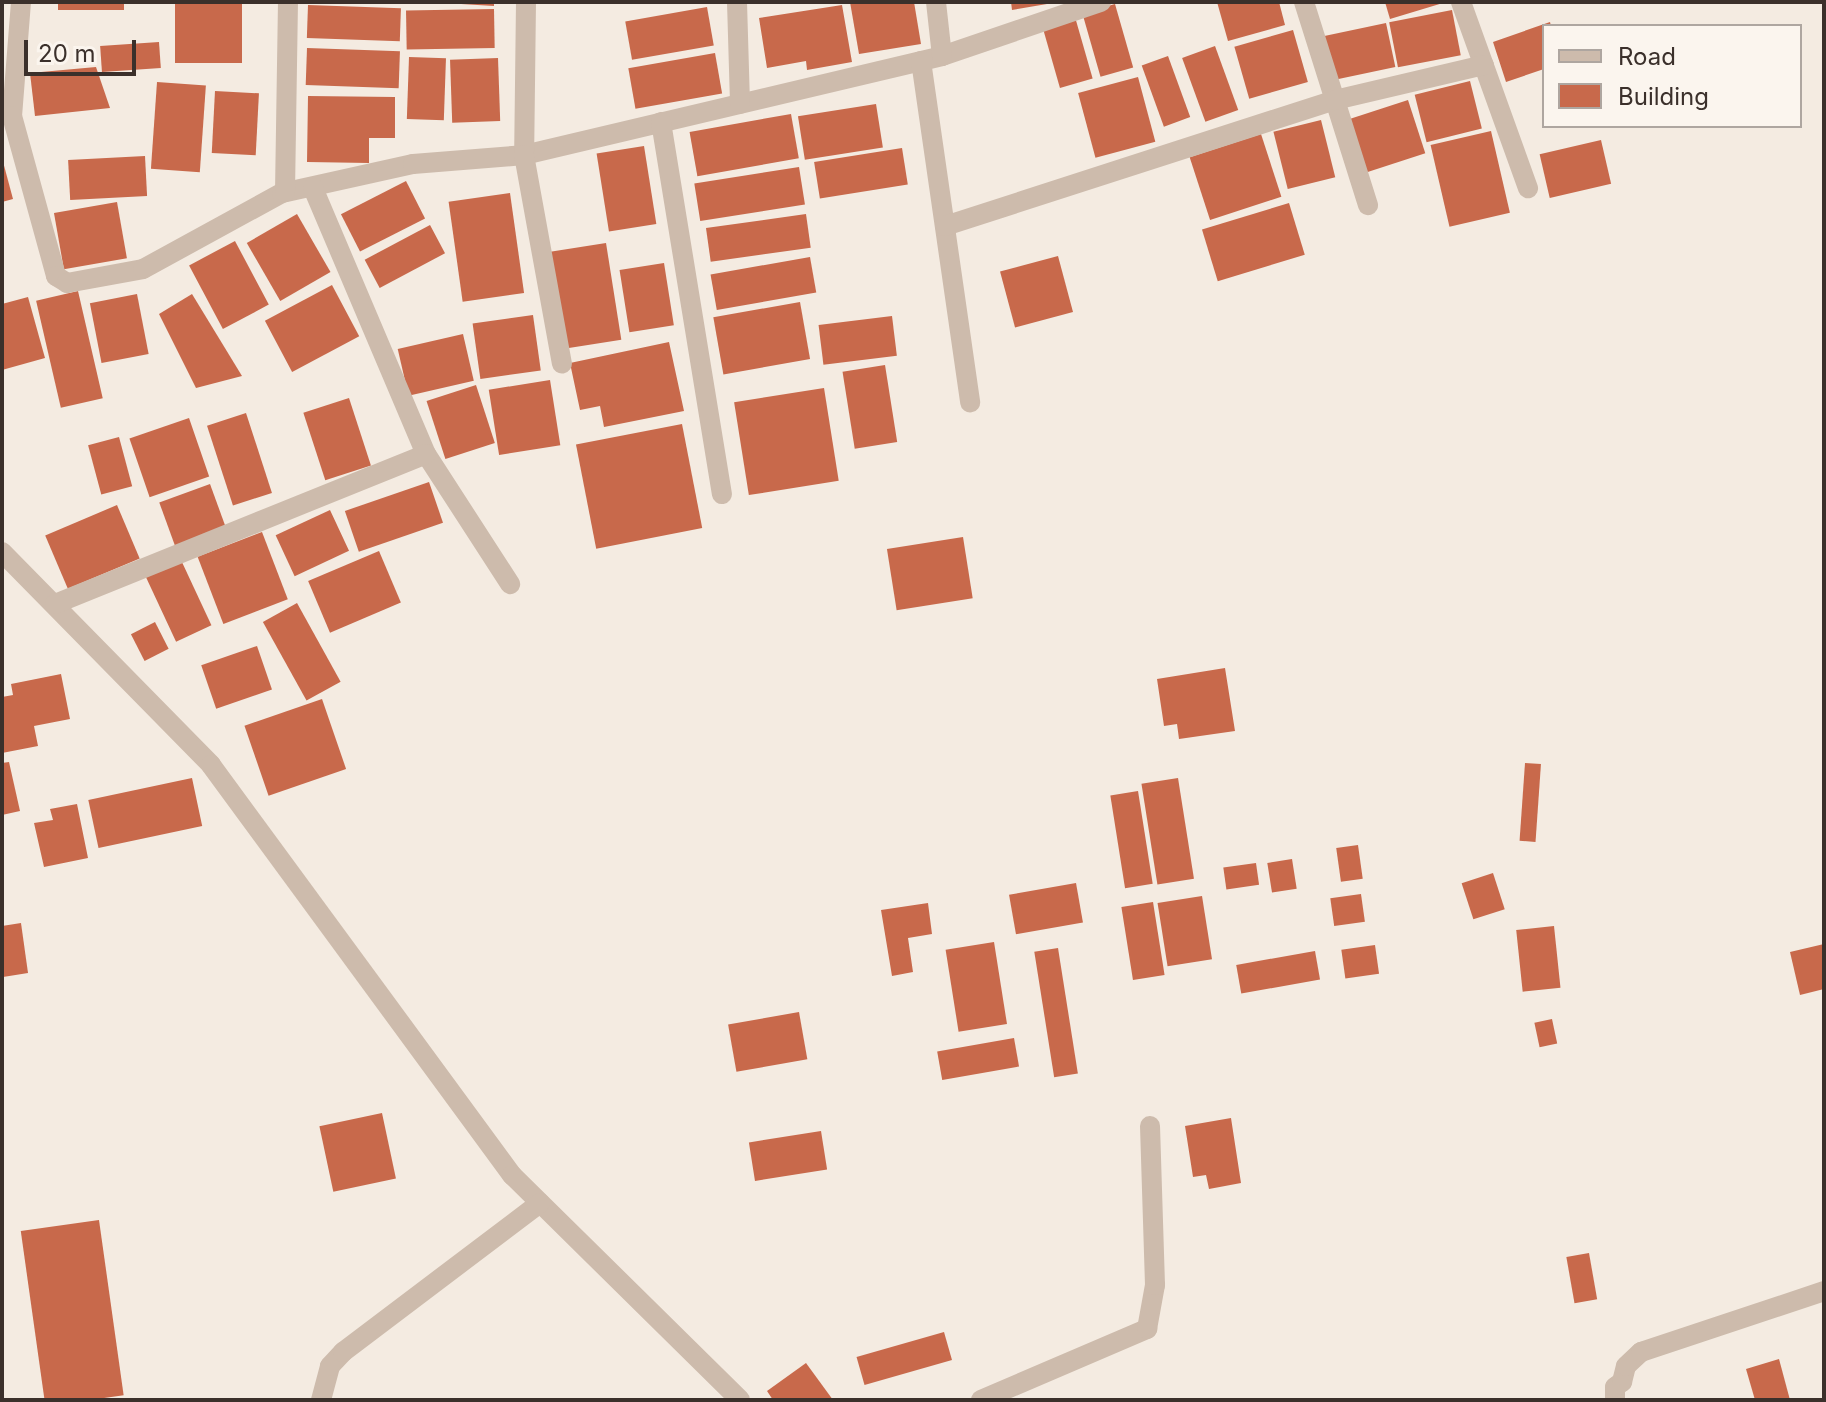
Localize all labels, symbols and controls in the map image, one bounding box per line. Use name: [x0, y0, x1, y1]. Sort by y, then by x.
scale bar: [28, 24, 140, 74]
legend: [1542, 24, 1802, 128]
text: 20 m: [38, 39, 96, 68]
text: Road: [1618, 42, 1676, 71]
text: Building: [1618, 82, 1709, 111]

